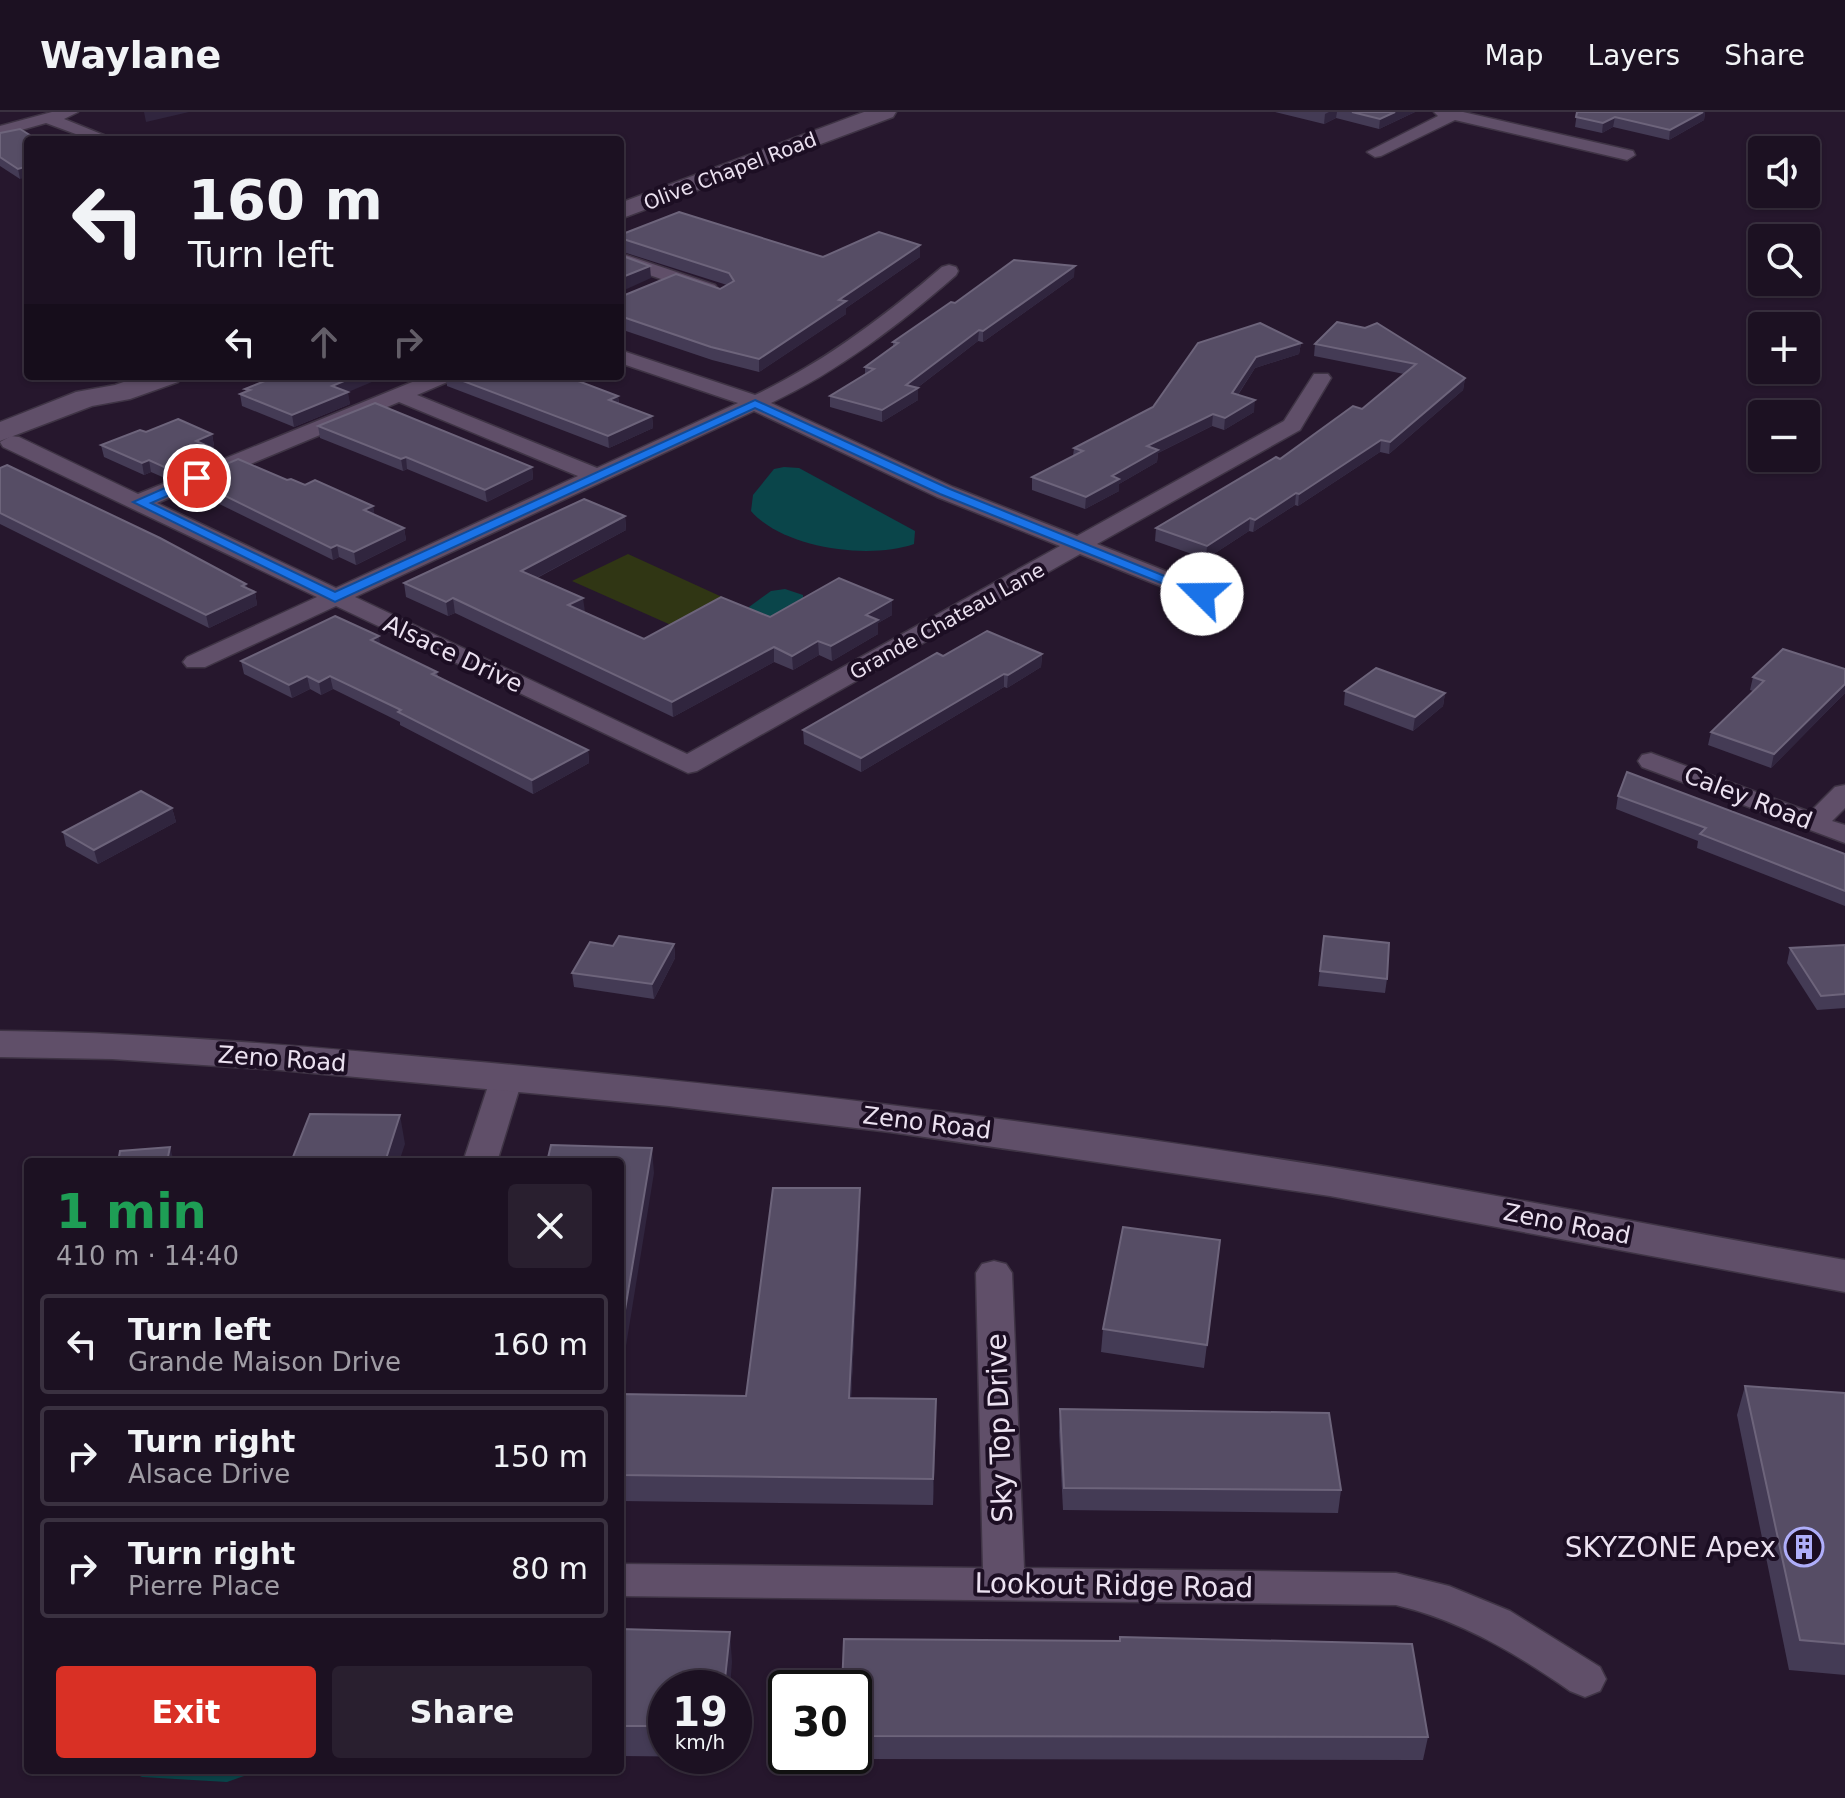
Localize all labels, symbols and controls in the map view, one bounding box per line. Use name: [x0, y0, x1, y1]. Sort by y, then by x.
text: Waylane: [40, 33, 221, 77]
text: Map: [1484, 39, 1544, 72]
text: Layers: [1588, 39, 1680, 72]
text: Share: [1724, 39, 1805, 72]
street label: Olive Chapel Road: [640, 127, 820, 215]
map controls: [1748, 136, 1820, 472]
button: sound: [1748, 136, 1820, 208]
text: 160 m: [188, 167, 383, 232]
icon: left: [56, 168, 160, 272]
button: search: [1748, 224, 1820, 296]
text: Turn left: [188, 234, 334, 275]
button: +: [1748, 312, 1820, 384]
icon: left: [218, 320, 262, 364]
icon: ahead: [302, 320, 346, 364]
icon: right: [386, 320, 430, 364]
button: −: [1748, 400, 1820, 472]
pin: [163, 444, 231, 512]
icon: arrive: [175, 456, 219, 500]
position arrow: [1160, 552, 1244, 636]
street label: Grande Chateau Lane: [846, 557, 1048, 685]
street label: Alsace Drive: [379, 610, 527, 698]
street label: Caley Road: [1680, 761, 1816, 835]
street label: Zeno Road: [217, 1041, 347, 1077]
street label: Zeno Road: [861, 1101, 993, 1145]
text: 1 min: [56, 1183, 207, 1239]
button: close: [508, 1184, 592, 1268]
street label: Zeno Road: [1501, 1198, 1633, 1250]
text: 410 m · 14:40: [56, 1241, 239, 1271]
text: Turn left: [128, 1312, 271, 1347]
icon: left: [60, 1322, 104, 1366]
text: 160 m: [492, 1327, 588, 1362]
street label: Sky Top Drive: [980, 1333, 1019, 1523]
text: Grande Maison Drive: [128, 1347, 401, 1377]
text: Turn right: [128, 1424, 295, 1459]
icon: right: [60, 1434, 104, 1478]
text: 150 m: [492, 1439, 588, 1474]
text: Alsace Drive: [128, 1459, 290, 1489]
building icon: SKYZONE Apex: [1783, 1526, 1825, 1568]
place label: SKYZONE Apex: [1565, 1531, 1776, 1564]
text: Turn right: [128, 1536, 295, 1571]
icon: right: [60, 1546, 104, 1590]
text: 80 m: [511, 1551, 588, 1586]
street label: Lookout Ridge Road: [974, 1567, 1254, 1604]
text: Pierre Place: [128, 1571, 280, 1601]
button: Exit: [56, 1666, 316, 1758]
button: Share: [332, 1666, 592, 1758]
speed limit sign: 30: [768, 1670, 872, 1774]
text: 19: [672, 1689, 728, 1735]
text: km/h: [675, 1730, 725, 1754]

